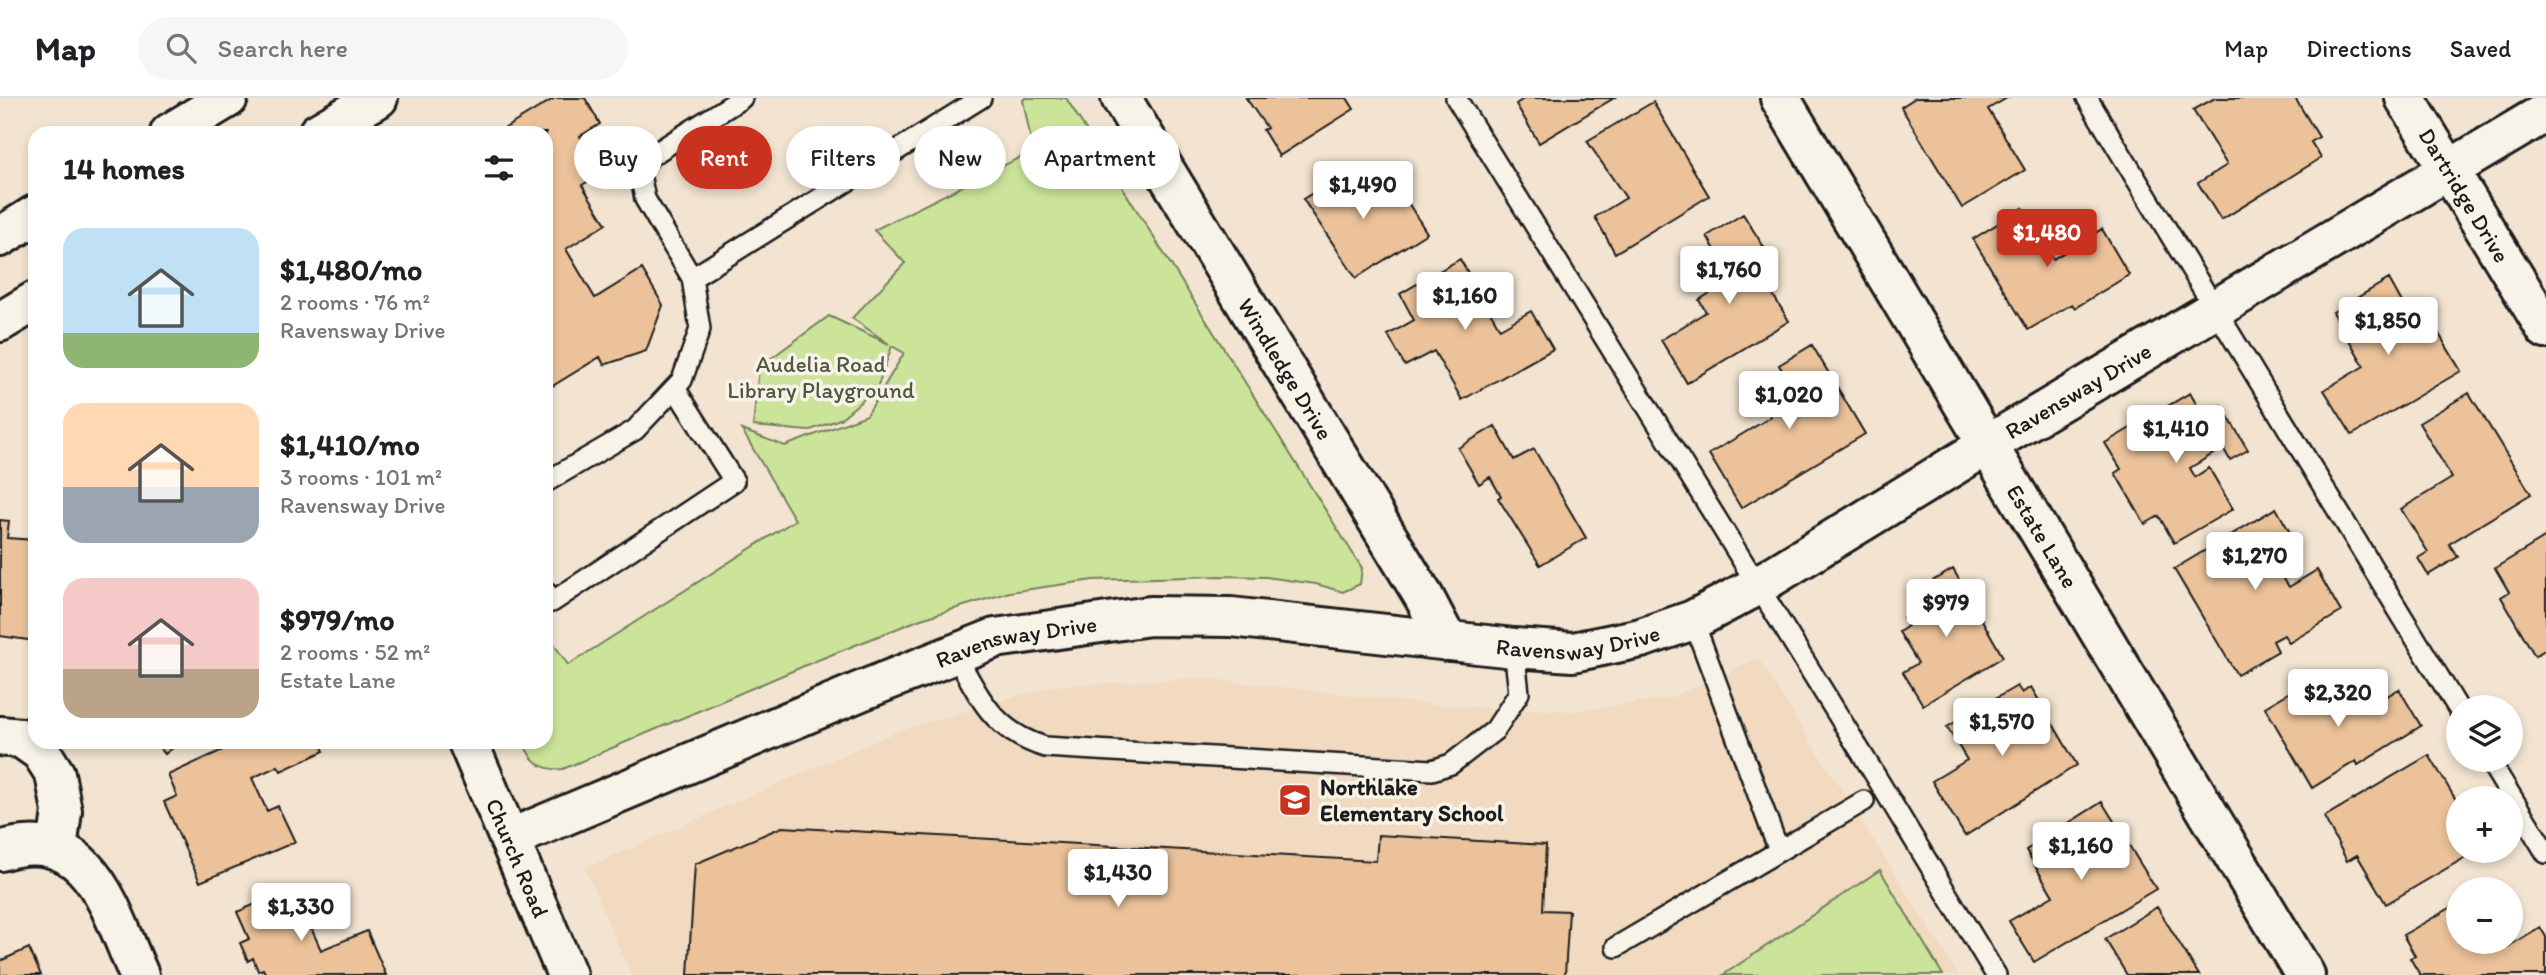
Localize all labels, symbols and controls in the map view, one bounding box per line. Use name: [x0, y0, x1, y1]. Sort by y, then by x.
search box: [138, 17, 628, 80]
text: Map: [35, 29, 96, 68]
icon: search: [162, 29, 200, 67]
text: Search here: [218, 32, 348, 64]
text: Map: [2224, 34, 2268, 63]
text: Directions: [2306, 34, 2412, 63]
text: Saved: [2450, 34, 2511, 63]
street label: Dartridge Drive: [2413, 123, 2516, 268]
chip: Buy: [574, 126, 662, 189]
chip: Rent: [676, 126, 772, 189]
chip: Filters: [786, 126, 900, 189]
chip: New: [914, 126, 1006, 189]
chip: Apartment: [1020, 126, 1180, 189]
icon: filters: [480, 149, 518, 187]
text: 14 homes: [63, 150, 185, 187]
pin: $1,490: [1306, 162, 1420, 221]
text: $1,490: [1329, 170, 1397, 198]
pin: $1,480: [1990, 209, 2104, 269]
text: $1,480: [2013, 218, 2081, 246]
pin: $1,760: [1672, 246, 1786, 306]
text: $1,480/mo: [280, 251, 422, 288]
text: $1,760: [1696, 255, 1762, 283]
icon: home: [119, 256, 203, 340]
pin: $1,160: [1408, 272, 1522, 332]
text: $1,160: [1433, 281, 1497, 309]
text: 2 rooms · 76 m²: [280, 288, 430, 316]
street label: Windledge Drive: [1232, 293, 1339, 445]
pin: $1,850: [2331, 298, 2445, 357]
text: $1,850: [2355, 306, 2421, 334]
text: Ravensway Drive: [280, 316, 445, 344]
street label: Ravensway Drive: [2000, 337, 2156, 445]
park label: Audelia Road Library Playground: [727, 350, 915, 404]
pin: $1,020: [1732, 372, 1846, 431]
text: $1,020: [1755, 380, 1823, 408]
pin: $1,410: [2119, 406, 2233, 465]
text: $1,410: [2143, 414, 2209, 442]
text: $1,410/mo: [280, 426, 420, 463]
icon: home: [119, 431, 203, 515]
text: 3 rooms · 101 m²: [280, 463, 442, 491]
street label: Estate Lane: [2001, 480, 2084, 593]
text: Ravensway Drive: [280, 491, 445, 519]
pin: $1,270: [2198, 532, 2312, 592]
text: $1,270: [2222, 541, 2288, 569]
pin: $979: [1905, 580, 1987, 639]
text: $979: [1922, 588, 1970, 616]
text: $979/mo: [280, 601, 395, 638]
icon: home: [119, 606, 203, 690]
street label: Ravensway Drive: [932, 610, 1099, 674]
street label: Ravensway Drive: [1495, 619, 1663, 667]
text: 2 rooms · 52 m²: [280, 638, 430, 666]
text: Estate Lane: [280, 666, 396, 694]
pin: $2,320: [2281, 670, 2395, 729]
text: $2,320: [2304, 678, 2372, 706]
map controls: [2446, 695, 2523, 954]
button: layers: [2446, 695, 2523, 772]
pin: $1,570: [1945, 698, 2059, 758]
text: $1,570: [1969, 707, 2035, 735]
place label: Northlake Elementary School: [1320, 773, 1504, 827]
school or university icon: Northlake Elementary School: [1276, 781, 1314, 819]
button: +: [2446, 786, 2523, 863]
street label: Church Road: [480, 794, 555, 922]
pin: $1,160: [2024, 822, 2138, 882]
text: $1,160: [2049, 831, 2113, 859]
pin: $1,430: [1061, 850, 1175, 909]
text: $1,430: [1084, 858, 1152, 886]
button: −: [2446, 877, 2523, 954]
pin: $1,330: [244, 884, 358, 943]
text: $1,330: [267, 892, 335, 920]

